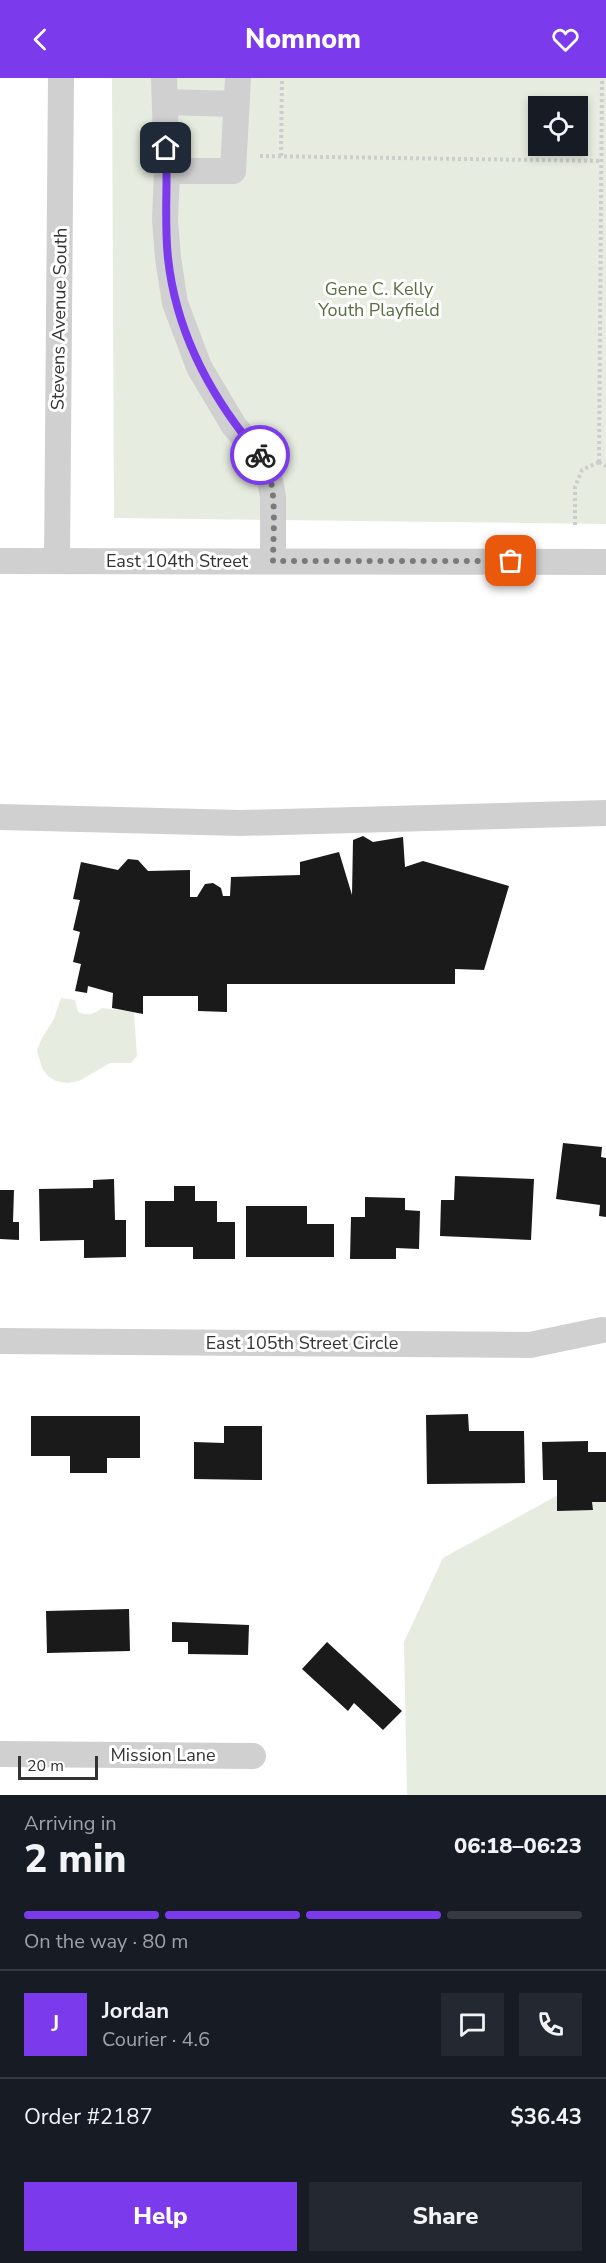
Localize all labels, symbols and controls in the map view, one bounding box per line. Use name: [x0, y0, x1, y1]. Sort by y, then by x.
text: Nomnom: [245, 21, 361, 58]
icon: back: [24, 23, 57, 56]
icon: heart: [549, 23, 582, 56]
map controls: [528, 96, 588, 156]
button: locate: [528, 96, 588, 156]
pin: [140, 122, 191, 173]
icon: home: [149, 131, 182, 164]
street label: Stevens Avenue South: [45, 228, 73, 410]
park label: Gene C. Kelly Youth Playfield: [317, 277, 440, 322]
courier: [230, 425, 290, 485]
icon: bike: [244, 439, 277, 472]
pin: [485, 535, 536, 586]
icon: bag: [494, 544, 527, 577]
street label: East 104th Street: [106, 549, 249, 573]
street label: East 105th Street Circle: [206, 1331, 398, 1355]
street label: Mission Lane: [110, 1743, 216, 1767]
scale bar: [18, 1753, 98, 1780]
text: 20 m: [27, 1755, 64, 1777]
text: Arriving in: [24, 1810, 117, 1837]
text: 06:18–06:23: [454, 1831, 582, 1861]
text: 2 min: [24, 1833, 127, 1886]
text: On the way · 80 m: [24, 1928, 188, 1955]
button: chat: [441, 1993, 504, 2056]
button: phone: [519, 1993, 582, 2056]
text: Jordan: [102, 1996, 169, 2026]
text: J: [52, 2009, 59, 2039]
text: Courier · 4.6: [102, 2026, 210, 2053]
text: Order #2187: [24, 2102, 153, 2132]
text: $36.43: [511, 2102, 582, 2132]
button: Help: [24, 2182, 297, 2251]
button: Share: [309, 2182, 582, 2251]

